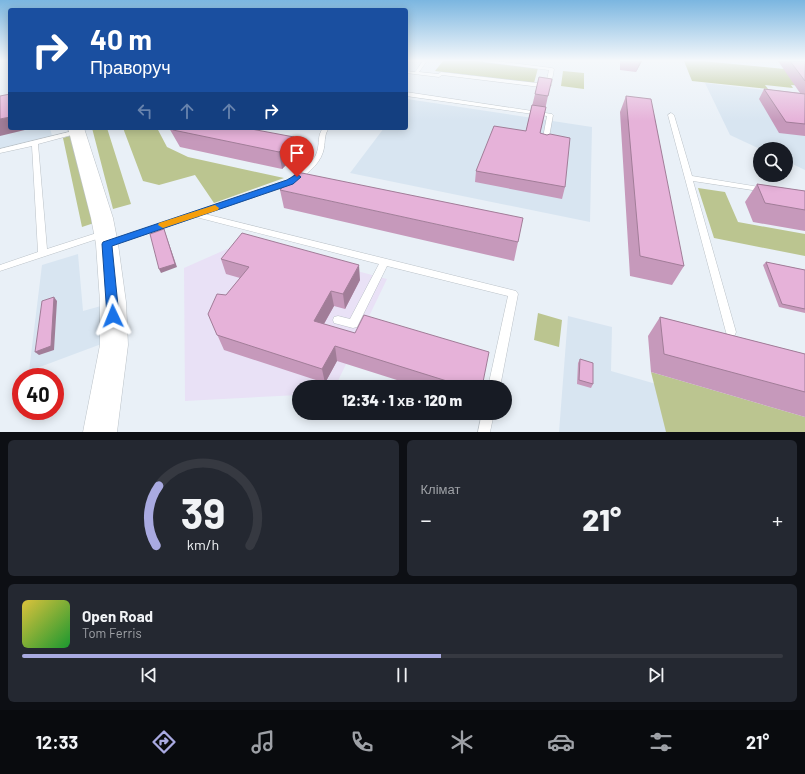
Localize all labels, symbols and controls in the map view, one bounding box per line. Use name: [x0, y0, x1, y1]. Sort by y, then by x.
text: 40 m: [90, 22, 152, 56]
icon: right: [24, 24, 76, 76]
text: Праворуч: [90, 56, 171, 78]
icon: left: [134, 100, 156, 122]
icon: ahead: [176, 100, 198, 122]
icon: ahead: [218, 100, 240, 122]
icon: right: [260, 100, 282, 122]
pin: [280, 136, 314, 177]
icon: arrive: [286, 142, 308, 164]
map controls: [753, 142, 793, 182]
button: search: [753, 142, 793, 182]
position arrow: [92, 295, 134, 337]
speed limit sign: 40: [12, 368, 64, 420]
text: 12:34 · 1 хв · 120 m: [342, 391, 462, 409]
text: Клімат: [421, 481, 460, 497]
text: 39: [181, 487, 226, 537]
text: 21°: [582, 501, 621, 537]
text: −: [421, 506, 432, 532]
text: +: [772, 506, 783, 532]
text: km/h: [187, 536, 219, 553]
text: Open Road: [82, 607, 153, 625]
text: Tom Ferris: [82, 625, 142, 641]
icon: previous: [138, 664, 160, 686]
icon: pause: [391, 664, 413, 686]
icon: next: [645, 664, 667, 686]
icon: directions: [150, 728, 178, 756]
icon: music: [249, 728, 277, 756]
icon: phone: [348, 728, 376, 756]
icon: climate: [448, 728, 476, 756]
icon: car: [547, 728, 575, 756]
icon: filters: [647, 728, 675, 756]
text: 12:33: [36, 731, 78, 753]
text: 21°: [746, 731, 769, 753]

